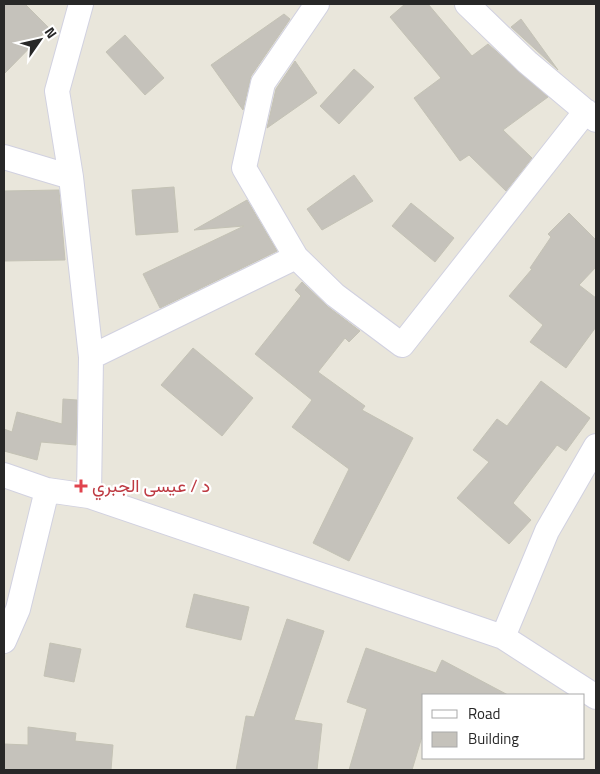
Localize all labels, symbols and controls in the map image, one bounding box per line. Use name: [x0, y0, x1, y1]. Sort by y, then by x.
north arrow: [15, 15, 65, 65]
text: N: [40, 23, 63, 42]
place label: د / عيسى الجبري: [92, 472, 210, 501]
marker: د / عيسى الجبري: [74, 479, 88, 493]
legend: [422, 694, 585, 759]
text: Road: [468, 702, 500, 725]
text: Building: [468, 727, 519, 750]

